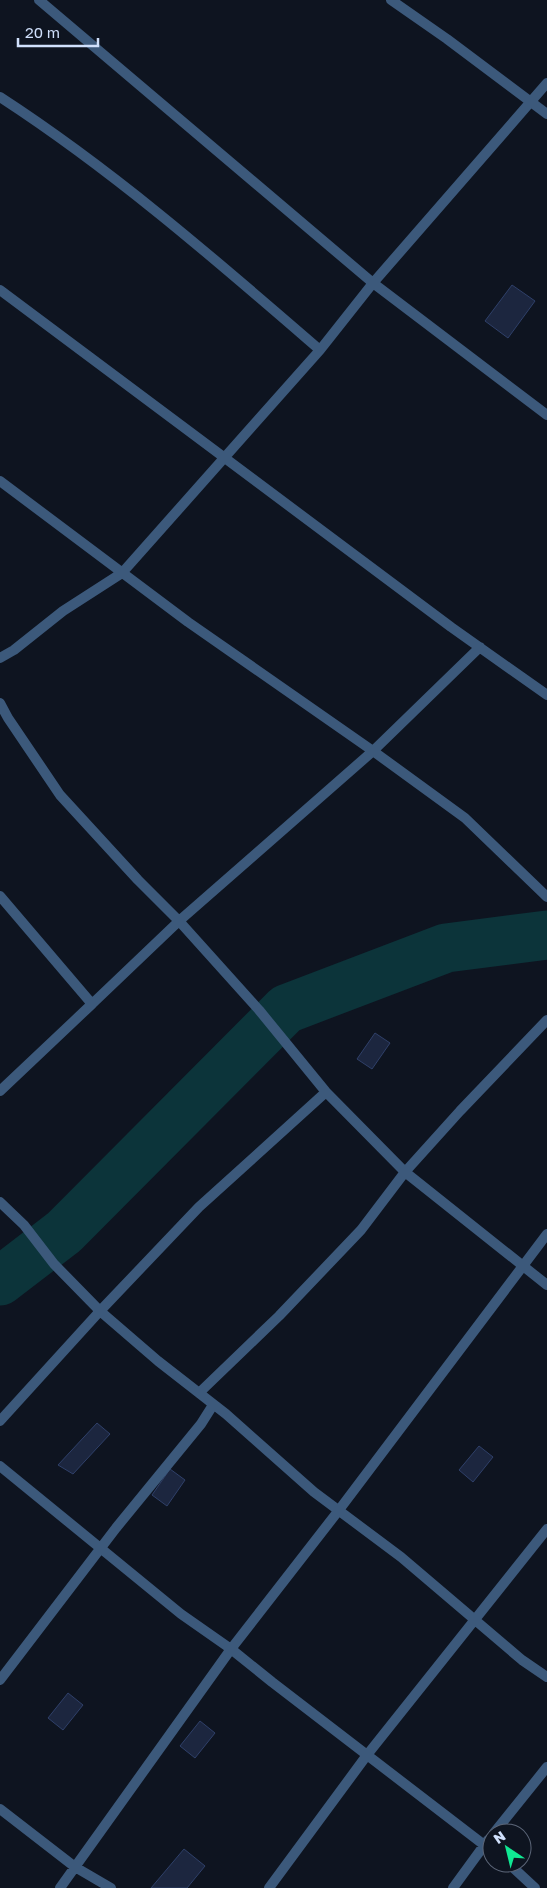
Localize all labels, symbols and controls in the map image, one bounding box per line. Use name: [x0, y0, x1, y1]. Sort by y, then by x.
scale bar: [18, 15, 98, 47]
text: 20 m: [25, 23, 60, 41]
north arrow: [482, 1823, 532, 1873]
text: N: [490, 1827, 508, 1847]

